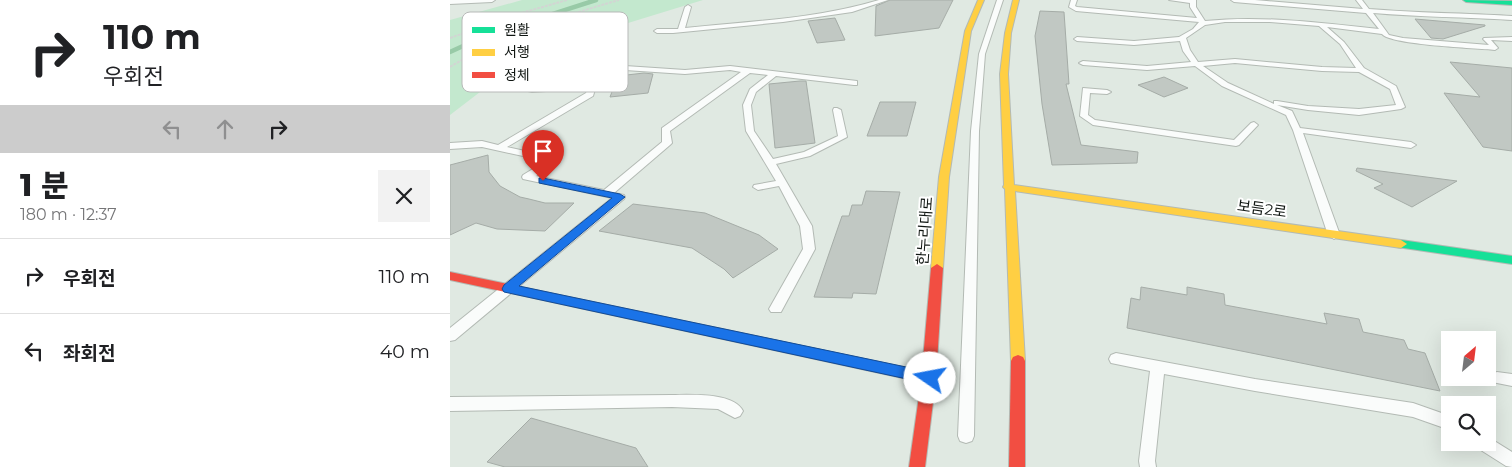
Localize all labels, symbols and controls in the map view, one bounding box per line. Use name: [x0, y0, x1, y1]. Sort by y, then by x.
legend: [462, 12, 628, 92]
text: 110 m: [103, 15, 201, 58]
icon: right: [20, 20, 85, 85]
text: 원활: [504, 21, 530, 39]
text: 서행: [504, 43, 530, 61]
text: 우회전: [103, 63, 164, 90]
text: 정체: [504, 66, 530, 84]
icon: left: [158, 115, 186, 143]
icon: ahead: [211, 115, 239, 143]
icon: right: [264, 115, 292, 143]
pin: [522, 130, 564, 181]
icon: arrive: [529, 137, 557, 165]
text: 1 분: [20, 167, 68, 204]
button: close: [378, 170, 430, 222]
street label: 한누리대로: [913, 196, 936, 266]
street label: 보듬2로: [1236, 196, 1288, 221]
text: 180 m · 12:37: [20, 205, 117, 224]
icon: right: [20, 262, 48, 290]
text: 110 m: [379, 265, 430, 288]
text: 우회전: [63, 267, 115, 290]
north arrow: [1441, 331, 1496, 386]
map controls: [1441, 331, 1496, 451]
icon: left: [20, 337, 48, 365]
text: 40 m: [380, 340, 430, 363]
text: 좌회전: [63, 342, 115, 365]
position arrow: [903, 351, 955, 403]
button: search: [1441, 396, 1496, 451]

